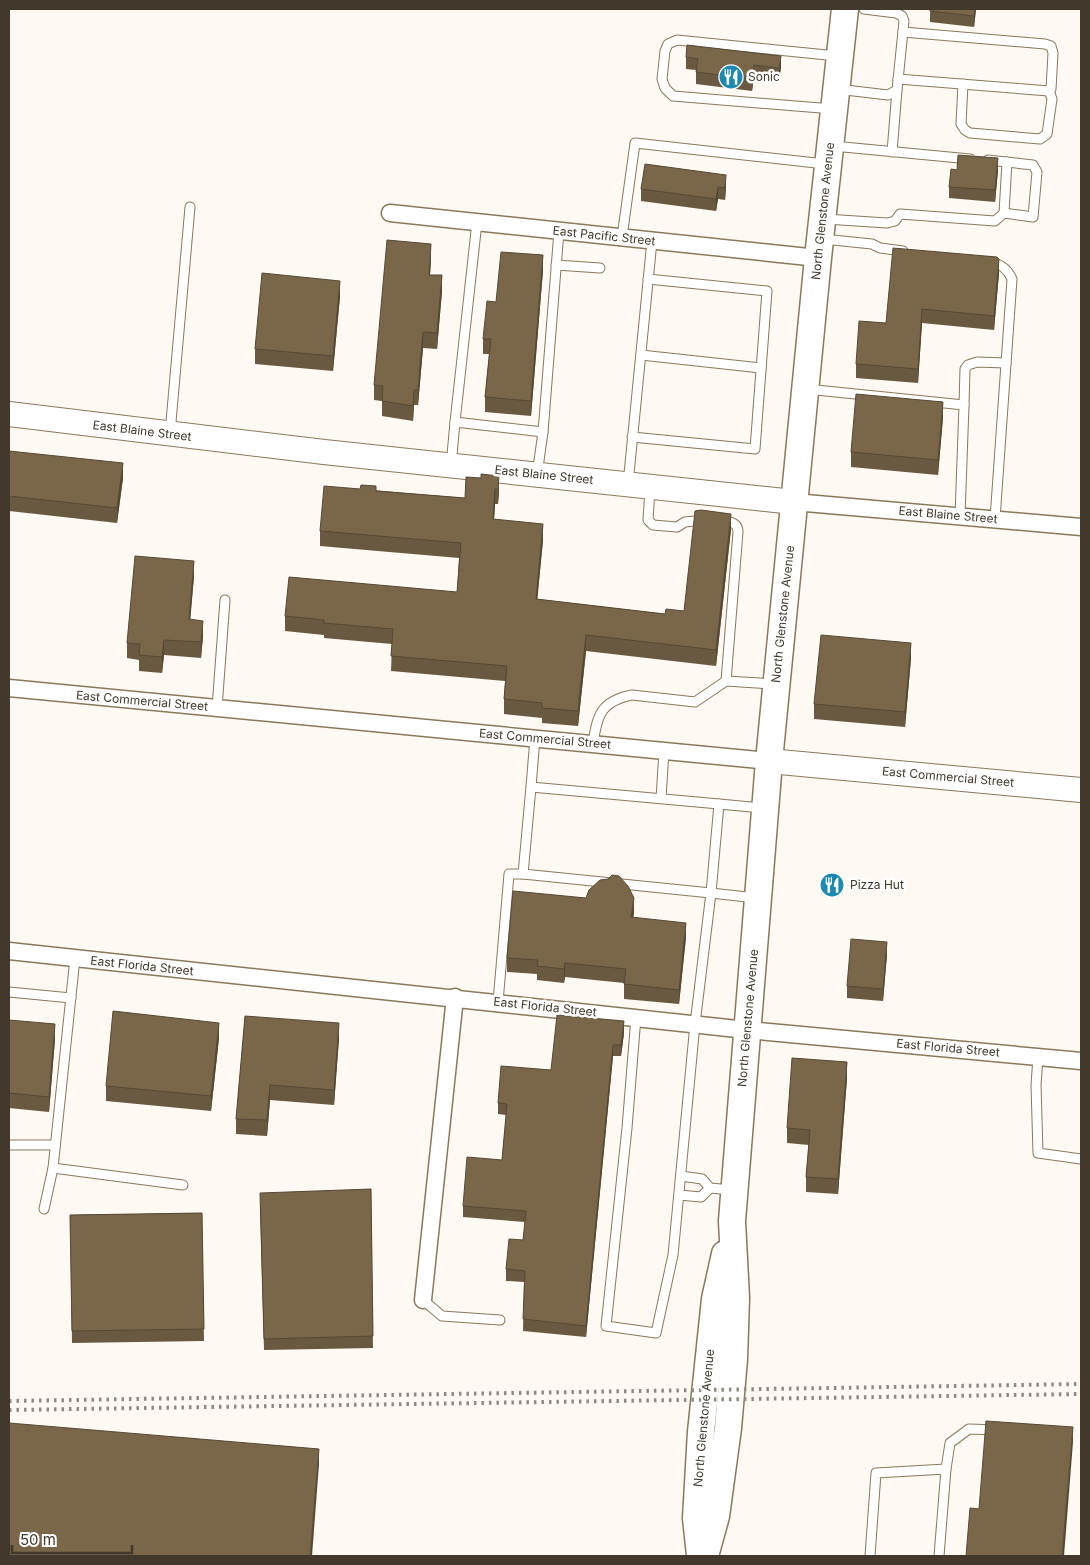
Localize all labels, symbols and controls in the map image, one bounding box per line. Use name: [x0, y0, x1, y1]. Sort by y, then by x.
restaurant icon: Sonic: [718, 64, 744, 90]
place label: Sonic: [748, 69, 780, 84]
street label: North Glenstone Avenue: [808, 141, 837, 280]
street label: East Pacific Street: [552, 223, 656, 248]
street label: East Blaine Street: [92, 417, 192, 444]
street label: East Blaine Street: [494, 462, 594, 487]
street label: East Blaine Street: [898, 503, 998, 526]
street label: North Glenstone Avenue: [768, 544, 797, 683]
street label: East Commercial Street: [75, 687, 209, 714]
street label: East Commercial Street: [478, 725, 612, 752]
street label: East Commercial Street: [881, 763, 1015, 790]
restaurant icon: Pizza Hut: [819, 872, 845, 898]
place label: Pizza Hut: [850, 877, 904, 892]
street label: North Glenstone Avenue: [734, 948, 761, 1087]
street label: East Florida Street: [90, 953, 194, 978]
street label: East Florida Street: [493, 994, 597, 1019]
street label: East Florida Street: [896, 1036, 1000, 1059]
street label: North Glenstone Avenue: [690, 1348, 717, 1487]
scale bar: [12, 1522, 132, 1554]
text: 50 m: [20, 1530, 56, 1549]

